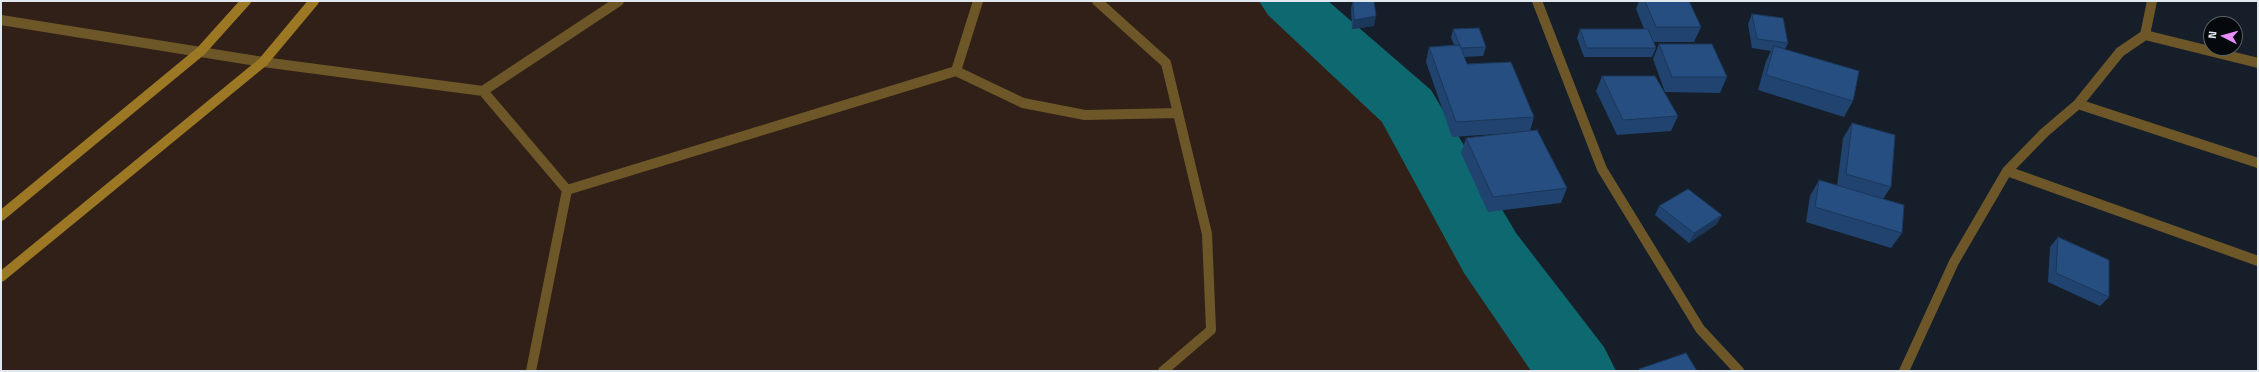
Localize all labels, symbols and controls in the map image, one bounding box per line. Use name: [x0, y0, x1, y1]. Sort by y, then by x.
north arrow: [2203, 16, 2243, 56]
text: N: [2204, 30, 2220, 39]

